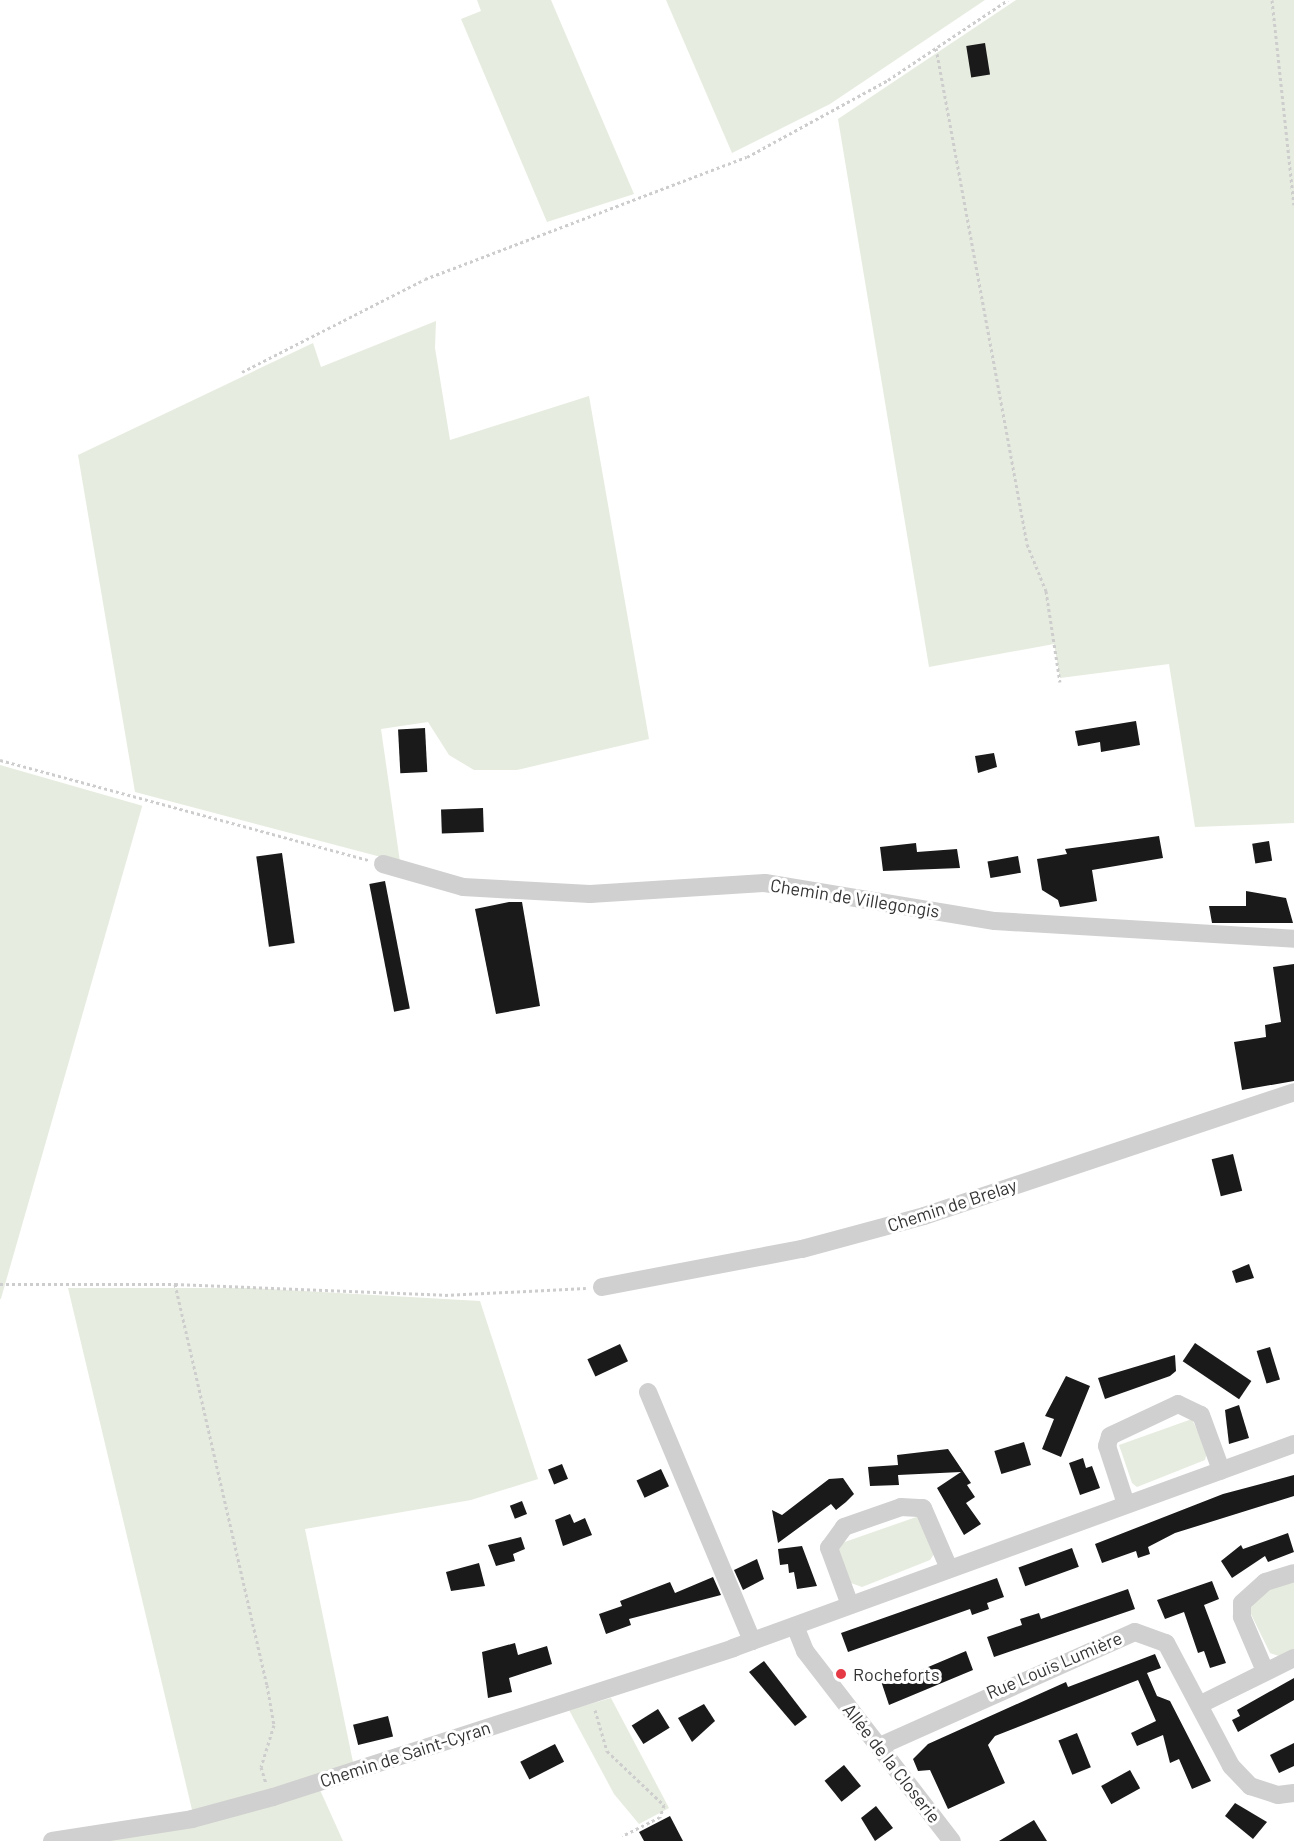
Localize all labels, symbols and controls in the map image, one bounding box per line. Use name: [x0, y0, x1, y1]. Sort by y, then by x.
street label: Chemin de Villegongis: [769, 874, 941, 922]
street label: Chemin de Brelay: [885, 1174, 1019, 1236]
street label: Rue Louis Lumière: [983, 1627, 1125, 1703]
place label: Rocheforts: [853, 1663, 940, 1685]
marker: Rocheforts: [834, 1667, 848, 1681]
street label: Allée de la Closerie: [839, 1699, 945, 1827]
street label: Chemin de Saint-Cyran: [317, 1716, 493, 1792]

